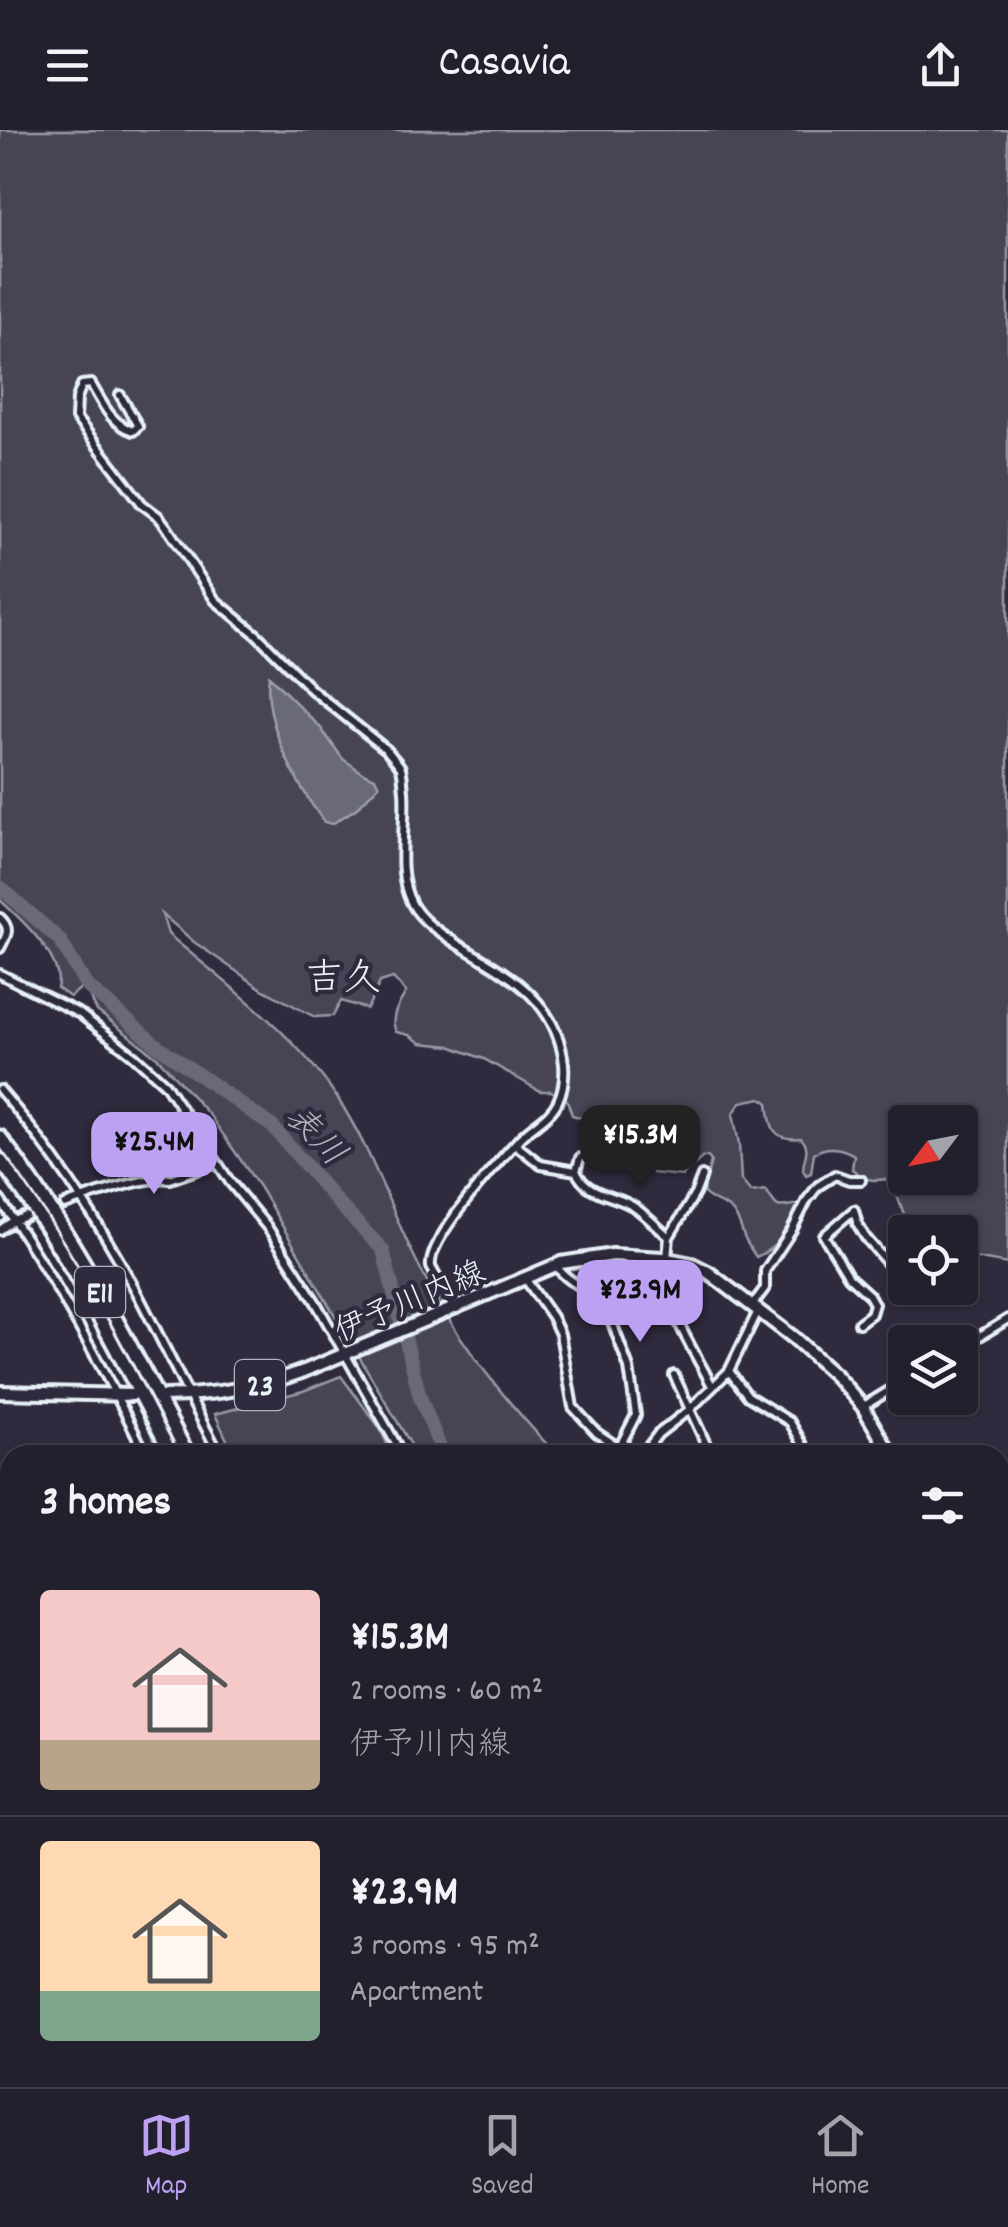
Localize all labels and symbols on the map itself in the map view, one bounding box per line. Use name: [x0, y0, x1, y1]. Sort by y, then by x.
district label: 吉久: [305, 954, 381, 1009]
water label: 表川: [271, 1095, 356, 1180]
pin: ¥15.3M: [559, 1105, 721, 1190]
north arrow: [888, 1105, 978, 1195]
pin: ¥25.4M: [73, 1112, 235, 1197]
street label: 伊予川内線: [328, 1252, 494, 1357]
pin: ¥23.9M: [559, 1260, 721, 1345]
road number: E11: [75, 1267, 125, 1317]
road number: 23: [235, 1360, 285, 1410]

